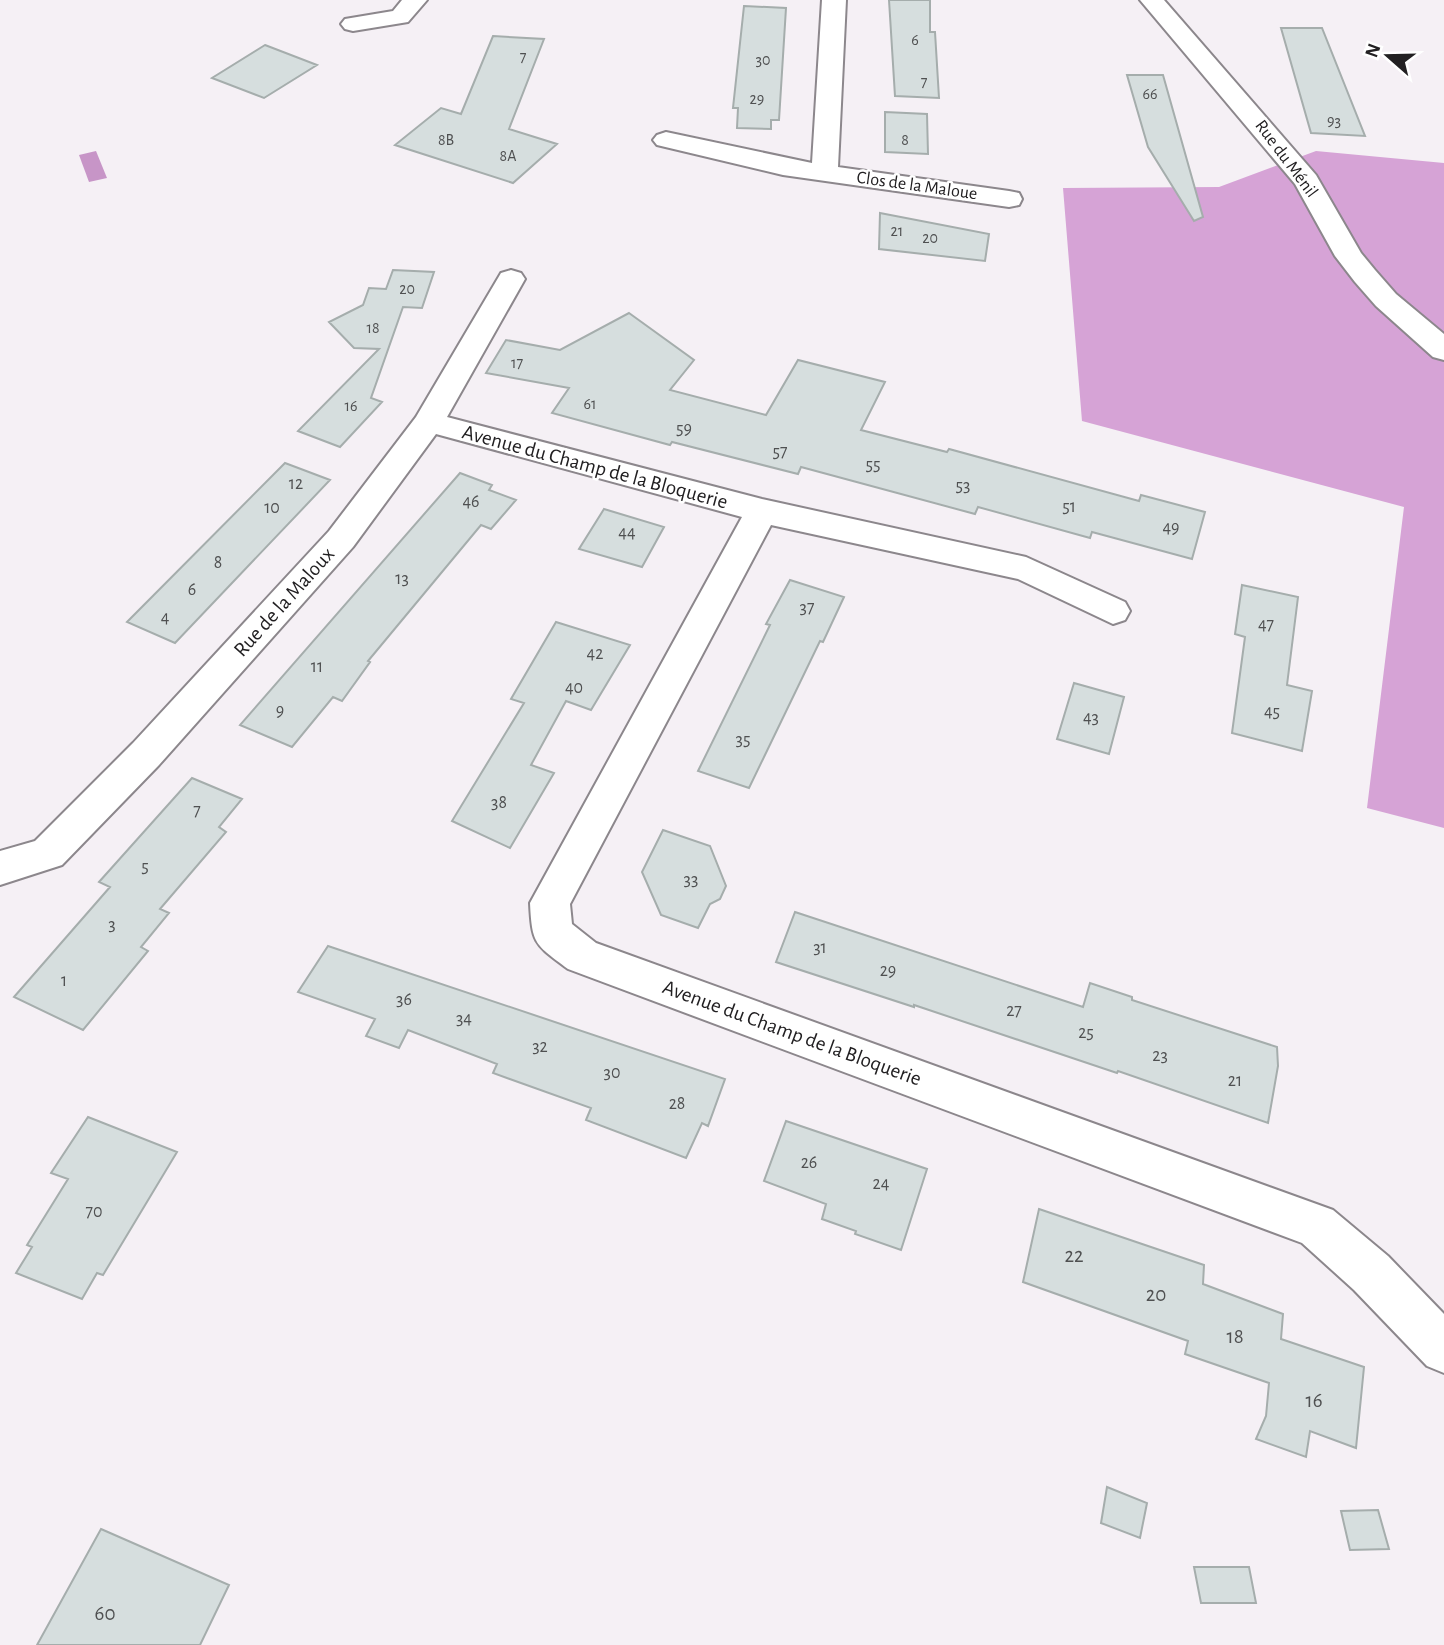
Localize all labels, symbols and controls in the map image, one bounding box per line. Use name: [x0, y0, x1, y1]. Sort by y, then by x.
north arrow: [1353, 21, 1423, 91]
house number: 6: [911, 32, 919, 48]
text: N: [1362, 41, 1385, 60]
house number: 7: [520, 49, 527, 65]
house number: 30: [755, 52, 771, 68]
house number: 7: [921, 74, 928, 90]
house number: 66: [1142, 86, 1158, 102]
house number: 29: [750, 91, 764, 107]
house number: 93: [1327, 113, 1341, 129]
street label: Rue du Ménil: [1251, 117, 1321, 201]
house number: 8B: [438, 132, 454, 148]
house number: 8: [901, 132, 909, 148]
house number: 8A: [500, 148, 516, 164]
street label: Clos de la Maloue: [855, 169, 979, 203]
house number: 21: [891, 223, 903, 239]
house number: 20: [922, 230, 938, 246]
house number: 20: [399, 281, 415, 297]
house number: 18: [366, 320, 380, 336]
house number: 17: [511, 355, 523, 371]
house number: 61: [583, 396, 597, 412]
house number: 16: [344, 398, 358, 414]
house number: 59: [676, 420, 692, 438]
street label: Avenue du Champ de la Bloquerie: [460, 421, 730, 513]
house number: 57: [772, 443, 788, 461]
house number: 55: [865, 456, 881, 474]
house number: 12: [289, 475, 303, 493]
house number: 53: [956, 477, 970, 495]
house number: 46: [462, 493, 480, 511]
house number: 51: [1062, 498, 1076, 516]
house number: 10: [264, 499, 280, 517]
house number: 49: [1162, 519, 1180, 537]
house number: 44: [618, 524, 636, 542]
street label: Rue de la Maloux: [230, 543, 338, 661]
house number: 8: [214, 554, 222, 572]
house number: 13: [395, 570, 409, 588]
house number: 6: [188, 581, 196, 599]
house number: 37: [800, 599, 814, 617]
house number: 4: [161, 609, 170, 627]
house number: 47: [1258, 616, 1274, 634]
house number: 42: [587, 645, 603, 663]
house number: 11: [311, 658, 323, 676]
house number: 40: [565, 679, 583, 697]
house number: 9: [276, 702, 284, 720]
house number: 45: [1264, 703, 1280, 721]
house number: 43: [1083, 709, 1099, 727]
house number: 35: [736, 731, 750, 749]
house number: 38: [491, 794, 507, 812]
house number: 7: [193, 802, 201, 820]
house number: 5: [141, 858, 149, 876]
house number: 33: [684, 871, 698, 889]
house number: 3: [108, 916, 116, 934]
house number: 31: [813, 939, 827, 957]
house number: 29: [880, 962, 896, 980]
house number: 1: [61, 972, 67, 990]
street label: Avenue du Champ de la Bloquerie: [660, 976, 924, 1090]
house number: 36: [396, 991, 412, 1009]
house number: 27: [1006, 1002, 1022, 1020]
house number: 34: [456, 1010, 472, 1028]
house number: 25: [1078, 1024, 1094, 1042]
house number: 32: [532, 1038, 548, 1056]
house number: 23: [1152, 1047, 1168, 1065]
house number: 30: [604, 1064, 620, 1082]
house number: 21: [1228, 1072, 1242, 1090]
house number: 28: [669, 1095, 685, 1113]
house number: 26: [801, 1154, 817, 1172]
house number: 24: [873, 1175, 890, 1193]
house number: 70: [85, 1203, 103, 1221]
house number: 22: [1064, 1245, 1084, 1266]
house number: 20: [1146, 1284, 1166, 1305]
house number: 18: [1226, 1326, 1244, 1347]
house number: 16: [1305, 1390, 1323, 1411]
house number: 60: [95, 1603, 115, 1624]

